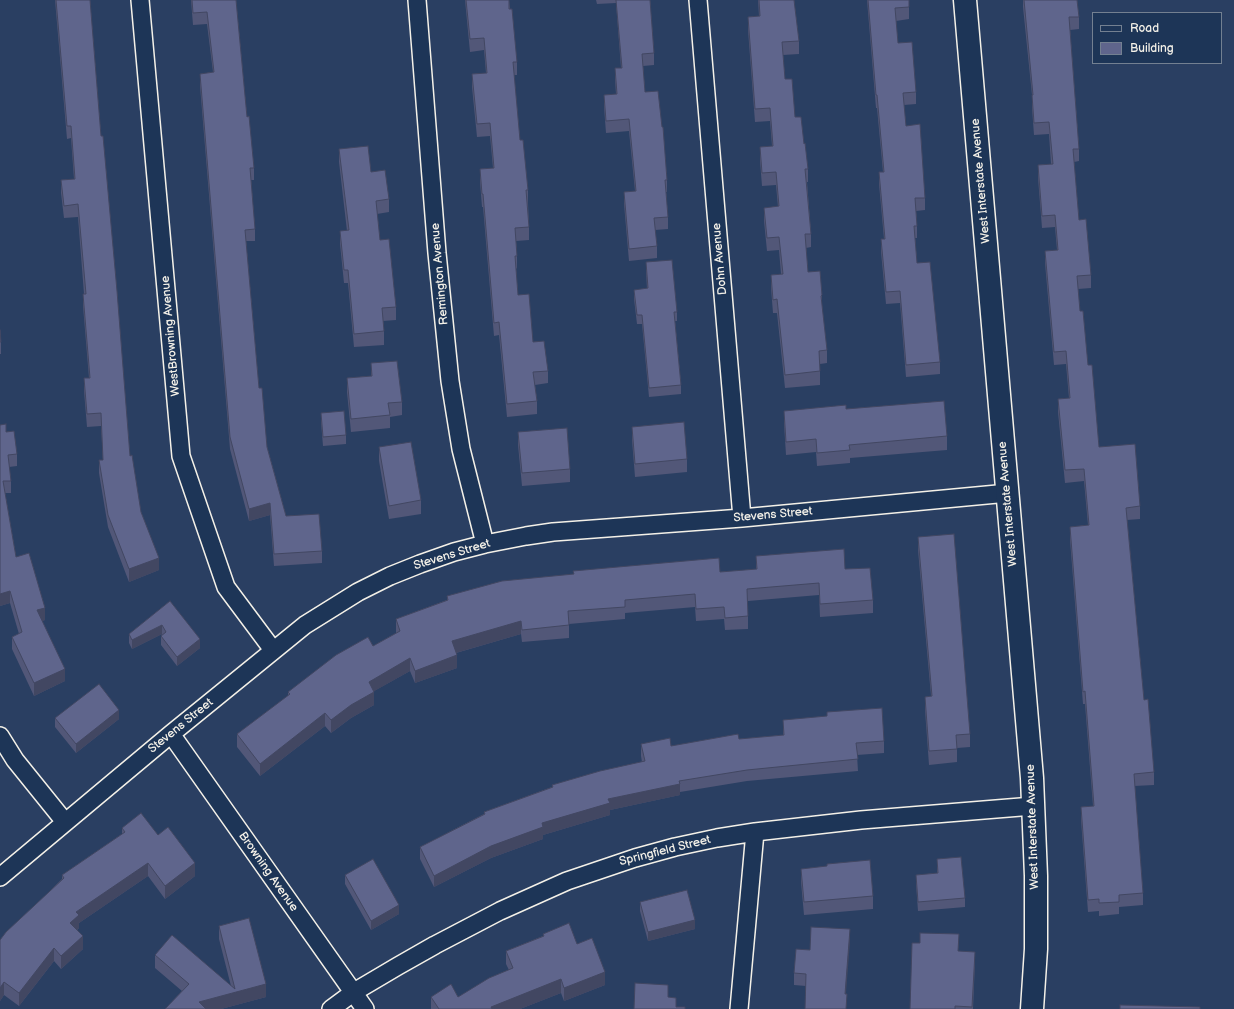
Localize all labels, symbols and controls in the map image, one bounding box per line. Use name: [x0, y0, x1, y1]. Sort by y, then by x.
legend: [1092, 12, 1222, 64]
text: Road: [1130, 21, 1159, 36]
text: Building: [1130, 41, 1174, 56]
street label: West Interstate Avenue: [968, 118, 994, 244]
street label: Remington Avenue: [428, 222, 452, 326]
street label: Dohn Avenue: [710, 222, 730, 296]
street label: WestBrowning Avenue: [159, 275, 183, 397]
street label: West Interstate Avenue: [995, 441, 1021, 567]
street label: Stevens Street: [733, 504, 813, 526]
street label: Stevens Street: [412, 537, 492, 573]
street label: Stevens Street: [146, 695, 216, 757]
street label: West Interstate Avenue: [1024, 764, 1042, 890]
street label: Browning Avenue: [235, 829, 301, 915]
street label: Springfield Street: [618, 833, 712, 869]

